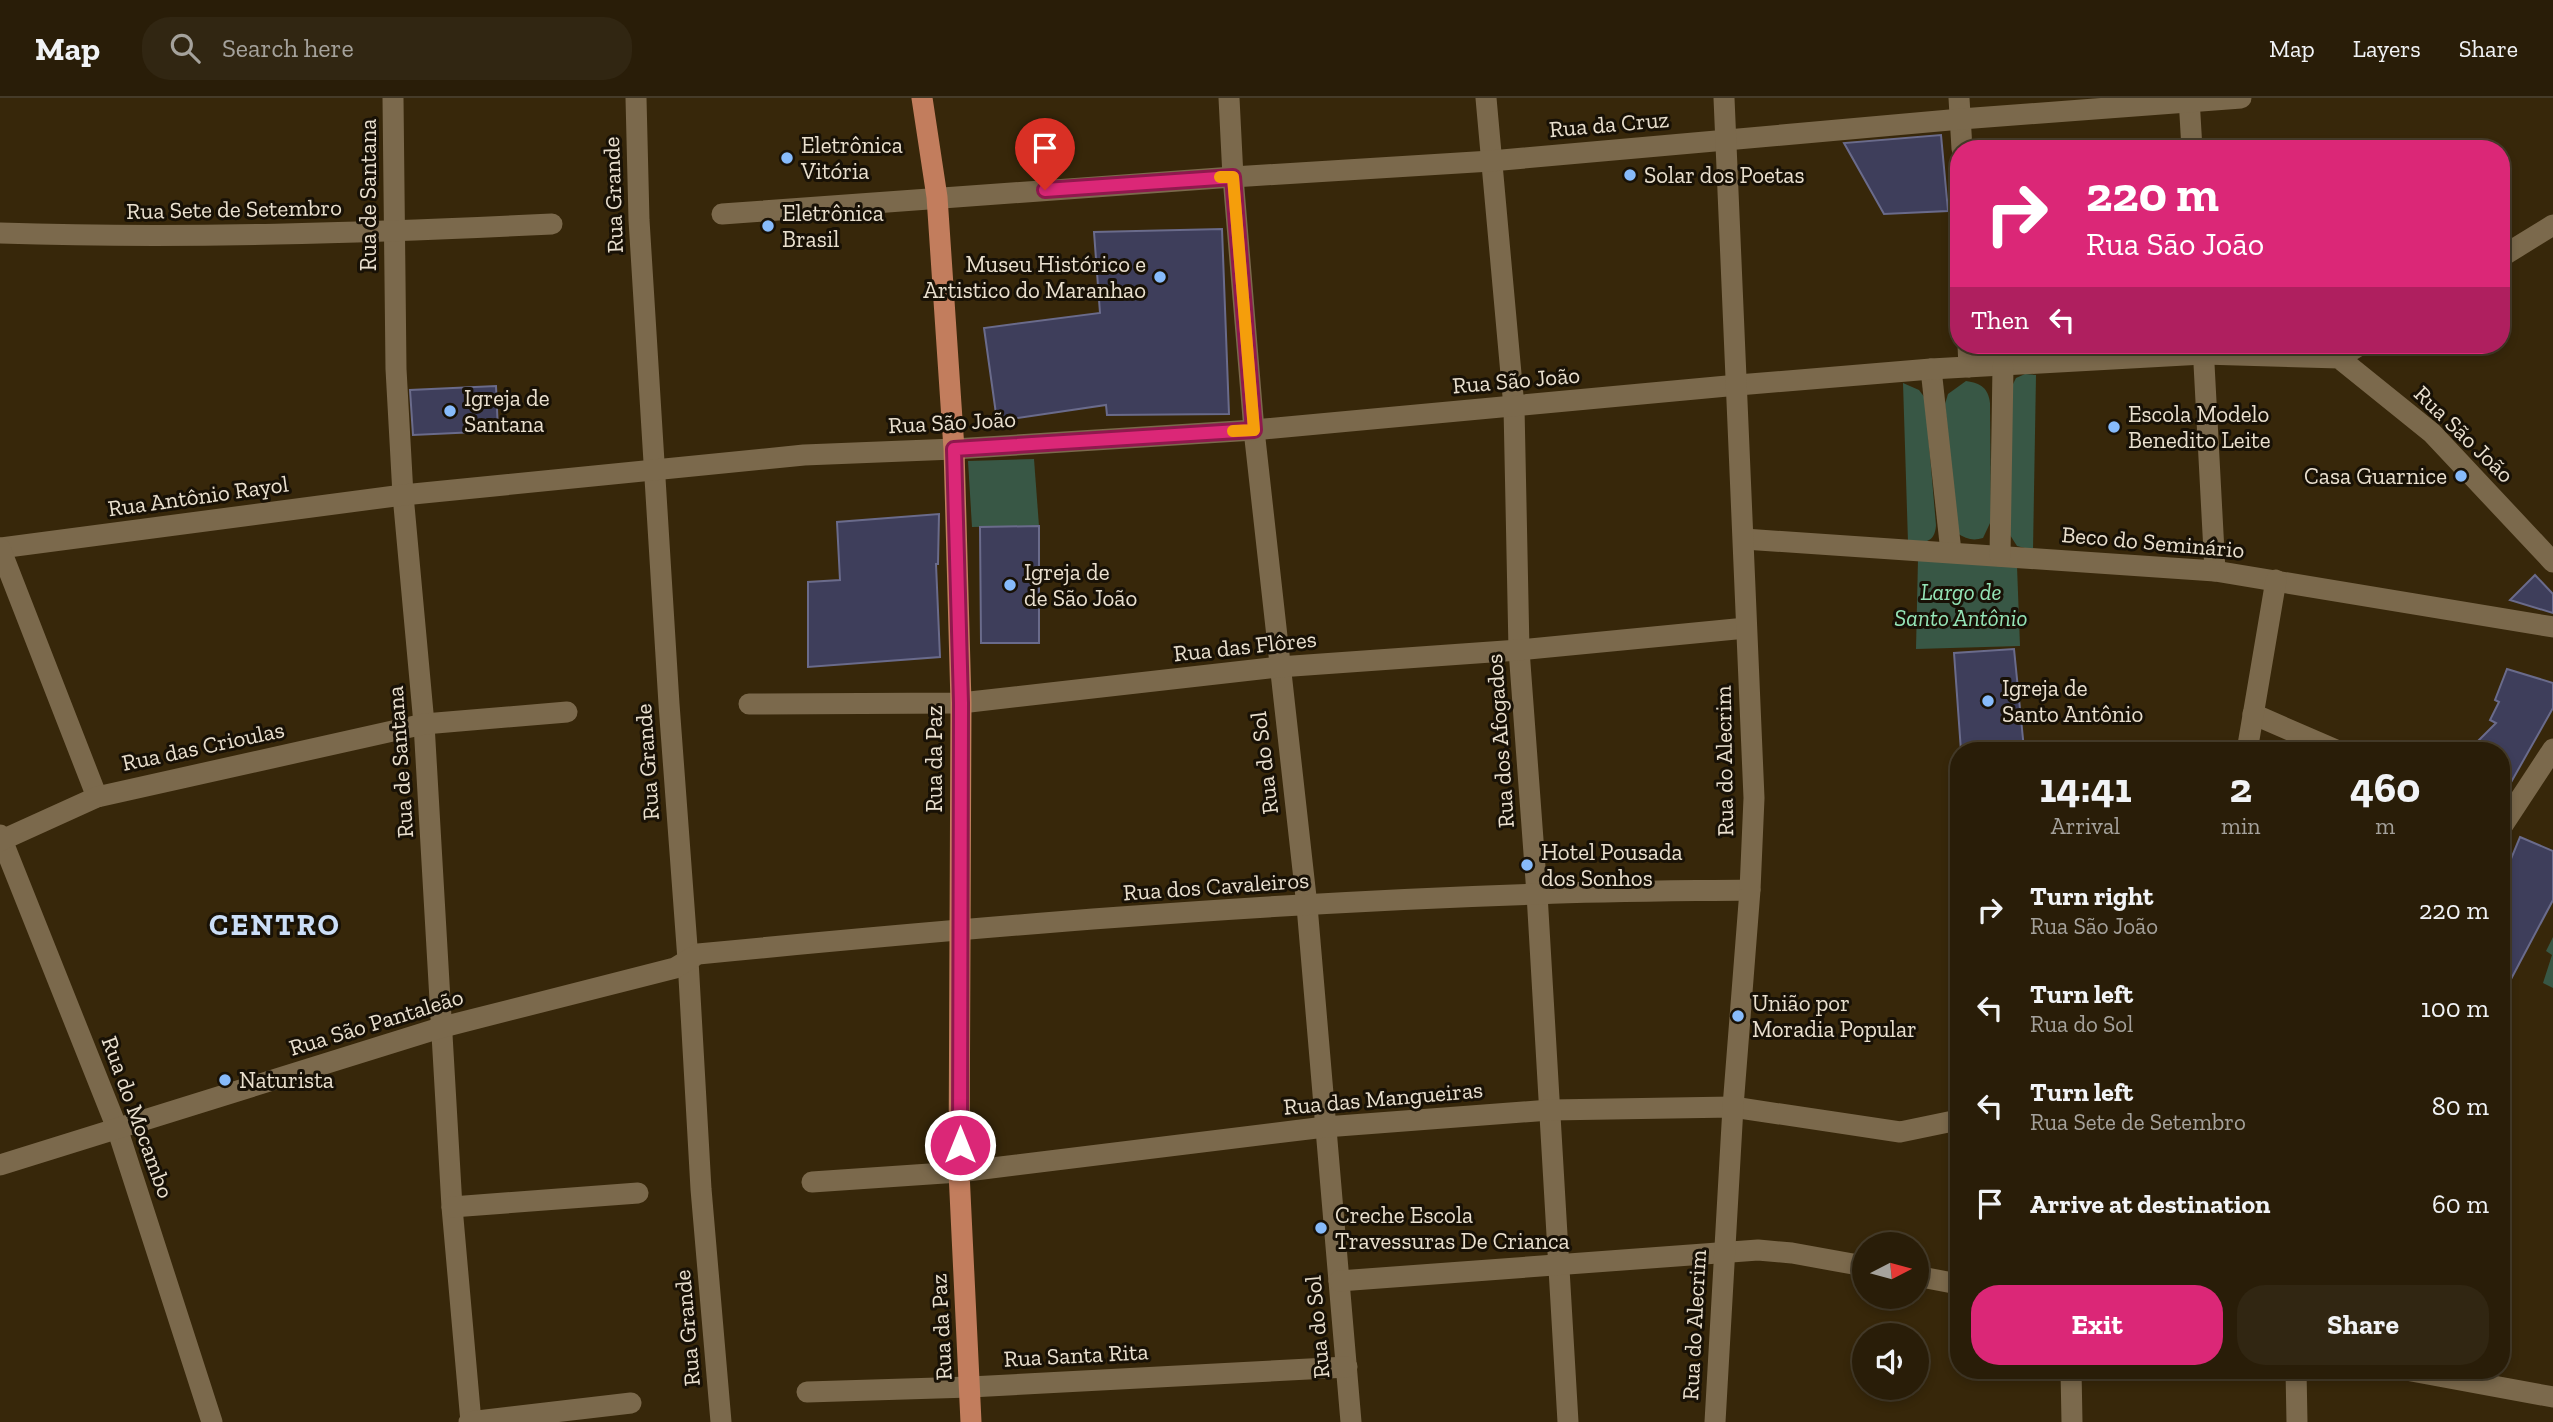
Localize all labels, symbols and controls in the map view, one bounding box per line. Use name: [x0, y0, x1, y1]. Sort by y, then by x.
search box: [142, 17, 632, 80]
text: Map: [35, 29, 100, 68]
icon: search: [166, 29, 204, 67]
text: Search here: [222, 32, 354, 64]
text: Map: [2269, 34, 2315, 63]
text: Layers: [2353, 34, 2421, 63]
text: Share: [2459, 34, 2518, 63]
street label: Rua da Cruz: [1548, 105, 1671, 143]
pin: [1015, 118, 1075, 190]
street label: Rua de Santana: [354, 119, 382, 271]
icon: arrive: [1026, 129, 1064, 167]
place label: Eletrônica Vitória: [800, 131, 903, 185]
street label: Rua Grande: [597, 136, 629, 254]
marker: Eletrônica Vitória: [779, 150, 795, 166]
place label: Solar dos Poetas: [1644, 161, 1805, 189]
text: 220 m: [2086, 165, 2219, 224]
marker: Solar dos Poetas: [1622, 167, 1638, 183]
icon: right: [1971, 168, 2062, 259]
street label: Rua Sete de Setembro: [126, 193, 342, 225]
place label: Eletrônica Brasil: [782, 199, 884, 253]
marker: Eletrônica Brasil: [760, 218, 776, 234]
text: Rua São João: [2086, 225, 2264, 263]
place label: Museu Histórico e Artistico do Maranhao: [923, 250, 1146, 304]
marker: Museu Histórico e Artistico do Maranhao: [1152, 269, 1168, 285]
icon: left: [2043, 301, 2081, 339]
text: Then: [1971, 304, 2029, 336]
street label: Rua São João: [1451, 360, 1581, 400]
street label: Rua São João: [2408, 379, 2520, 489]
place label: Igreja de Santana: [464, 384, 550, 438]
place label: Escola Modelo Benedito Leite: [2128, 400, 2270, 454]
marker: Igreja de Santana: [442, 403, 458, 419]
street label: Rua São João: [887, 405, 1017, 439]
marker: Escola Modelo Benedito Leite: [2106, 419, 2122, 435]
place label: Casa Guarnice: [2304, 462, 2447, 490]
marker: Casa Guarnice: [2453, 468, 2469, 484]
street label: Rua Antônio Rayol: [106, 469, 290, 523]
street label: Beco do Seminário: [2060, 520, 2246, 564]
place label: Igreja de de São João: [1024, 558, 1137, 612]
marker: Igreja de de São João: [1002, 577, 1018, 593]
park label: Largo de Santo Antônio: [1894, 578, 2028, 632]
street label: Rua das Flôres: [1172, 625, 1318, 667]
street label: Rua dos Afogados: [1480, 653, 1520, 829]
place label: Igreja de Santo Antônio: [2002, 674, 2143, 728]
street label: Rua de Santana: [381, 685, 419, 839]
street label: Rua do Alecrim: [1709, 685, 1739, 837]
marker: Igreja de Santo Antônio: [1980, 693, 1996, 709]
street label: Rua Grande: [629, 703, 665, 821]
street label: Rua da Paz: [920, 705, 948, 813]
street label: Rua do Sol: [1244, 710, 1284, 816]
street label: Rua das Crioulas: [119, 715, 287, 777]
text: 14:41: [2039, 762, 2132, 813]
text: 2: [2230, 762, 2252, 813]
text: 460: [2350, 762, 2421, 813]
text: Arrival: [2051, 812, 2120, 840]
text: min: [2221, 812, 2261, 840]
text: m: [2375, 812, 2395, 840]
place label: Hotel Pousada dos Sonhos: [1541, 838, 1683, 892]
marker: Hotel Pousada dos Sonhos: [1519, 857, 1535, 873]
street label: Rua dos Cavaleiros: [1122, 866, 1310, 906]
text: Turn right: [2030, 880, 2153, 912]
icon: right: [1971, 891, 2009, 929]
text: 220 m: [2419, 894, 2489, 926]
district label: CENTRO: [209, 907, 341, 943]
text: Rua São João: [2030, 912, 2158, 940]
text: Turn left: [2030, 978, 2133, 1010]
street label: Rua São Pantaleão: [286, 982, 466, 1062]
place label: União por Moradia Popular: [1752, 989, 1917, 1043]
icon: left: [1971, 989, 2009, 1027]
text: 100 m: [2421, 992, 2489, 1024]
marker: União por Moradia Popular: [1730, 1008, 1746, 1024]
text: Rua do Sol: [2030, 1010, 2133, 1038]
street label: Rua do Mocambo: [96, 1032, 180, 1202]
place label: Naturista: [239, 1066, 334, 1094]
marker: Naturista: [217, 1072, 233, 1088]
street label: Rua das Mangueiras: [1282, 1075, 1484, 1121]
text: Turn left: [2030, 1076, 2133, 1108]
icon: left: [1971, 1087, 2009, 1125]
text: 80 m: [2432, 1090, 2489, 1122]
position arrow: [923, 1108, 997, 1182]
text: Rua Sete de Setembro: [2030, 1108, 2246, 1136]
icon: arrive: [1971, 1185, 2009, 1223]
text: Arrive at destination: [2030, 1188, 2270, 1220]
text: 60 m: [2432, 1188, 2489, 1220]
place label: Creche Escola Travessuras De Crianca: [1335, 1201, 1570, 1255]
marker: Creche Escola Travessuras De Crianca: [1313, 1220, 1329, 1236]
north arrow: [1852, 1232, 1928, 1309]
map controls: [1852, 1232, 1929, 1400]
street label: Rua do Alecrim: [1676, 1249, 1712, 1401]
street label: Rua Grande: [668, 1269, 706, 1387]
street label: Rua da Paz: [924, 1272, 958, 1381]
street label: Rua do Sol: [1299, 1274, 1335, 1380]
button: Exit: [1971, 1285, 2223, 1365]
button: Share: [2237, 1285, 2489, 1365]
button: sound: [1852, 1323, 1929, 1400]
street label: Rua Santa Rita: [1003, 1337, 1149, 1373]

